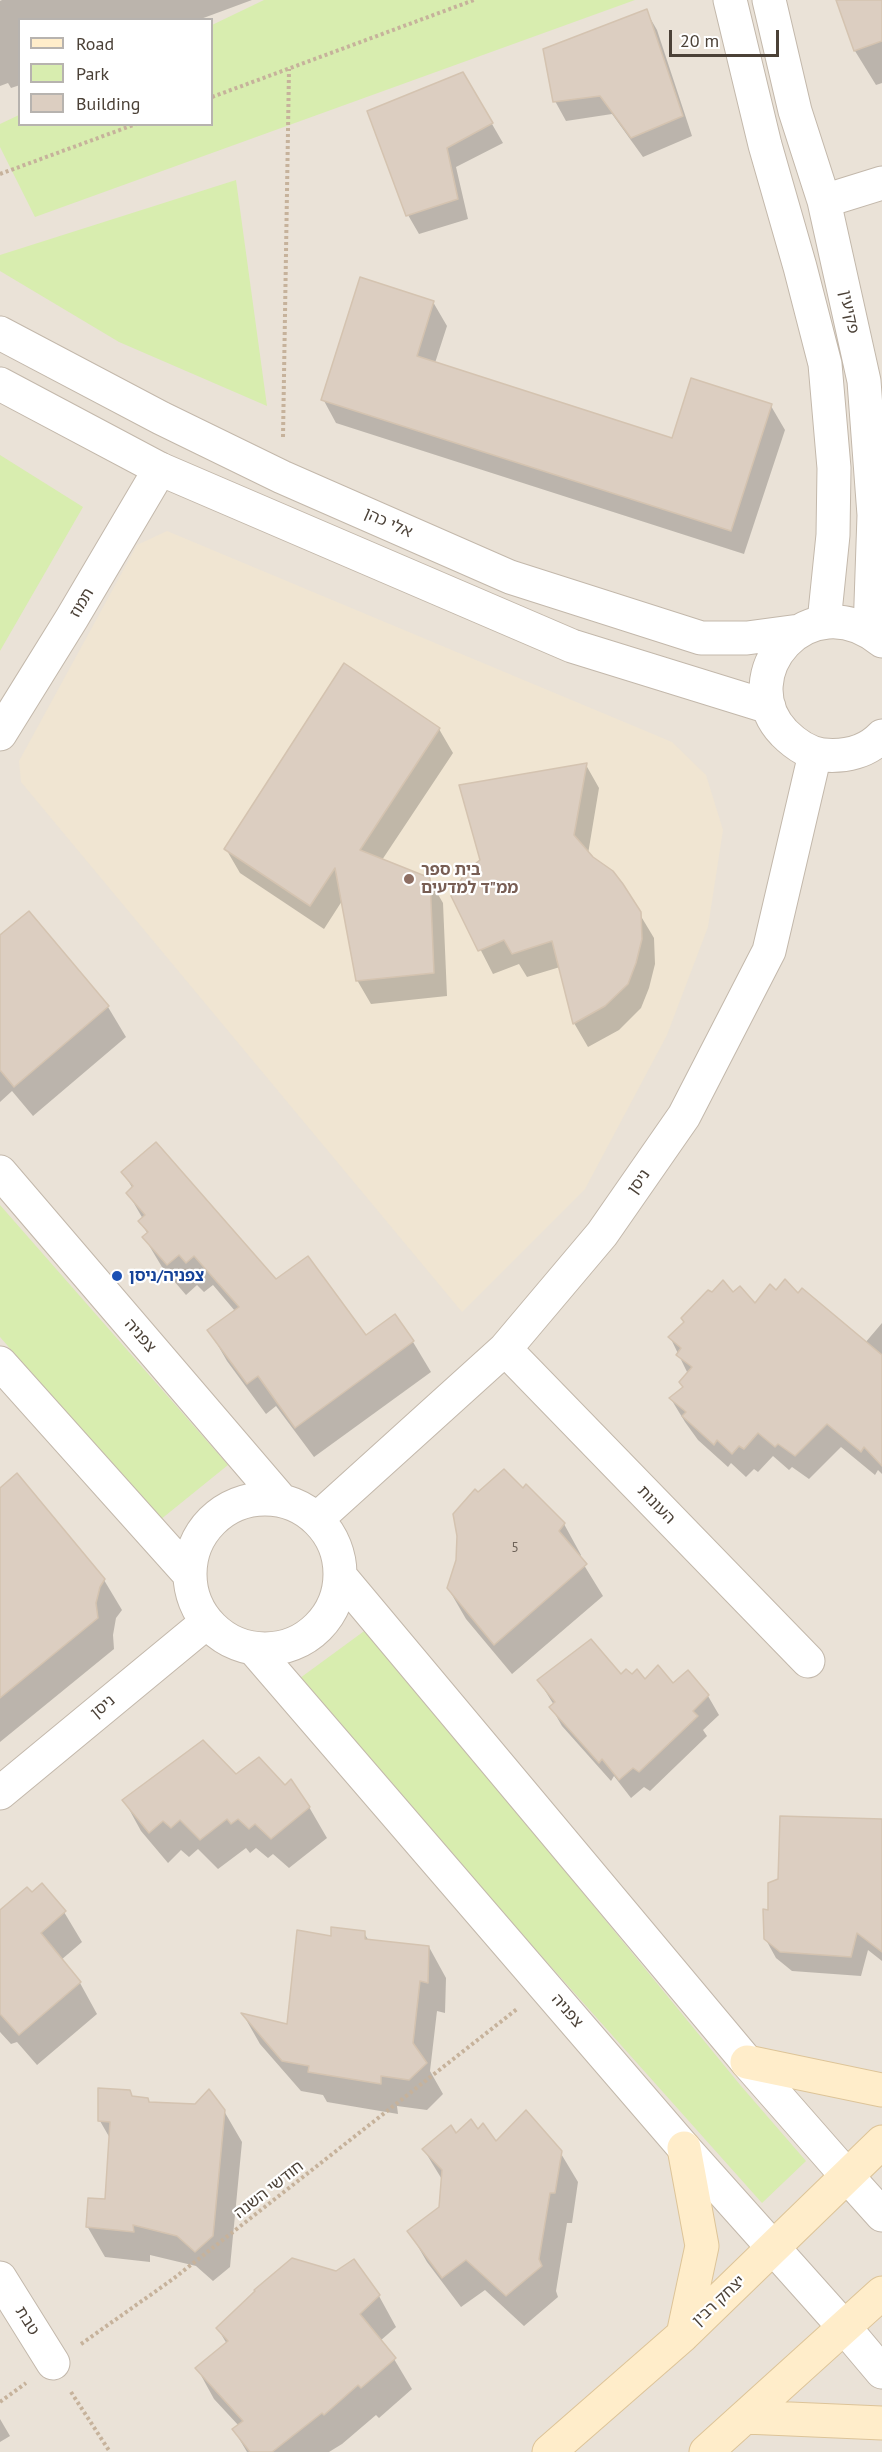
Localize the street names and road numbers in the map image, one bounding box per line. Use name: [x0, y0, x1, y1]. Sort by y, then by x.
street label: פקיעין: [835, 289, 863, 335]
street label: אלי כהן: [361, 504, 415, 542]
street label: תמוז: [66, 585, 98, 621]
street label: ניסן: [624, 1166, 654, 1198]
street label: צפניה: [120, 1315, 160, 1357]
street label: העונות: [633, 1482, 679, 1528]
street label: ניסן: [87, 1691, 119, 1723]
street label: צפניה: [547, 1990, 587, 2032]
street label: חודשי השנה: [231, 2157, 307, 2223]
street label: יצחק רבין: [689, 2272, 749, 2330]
street label: טבת: [11, 2303, 43, 2339]

